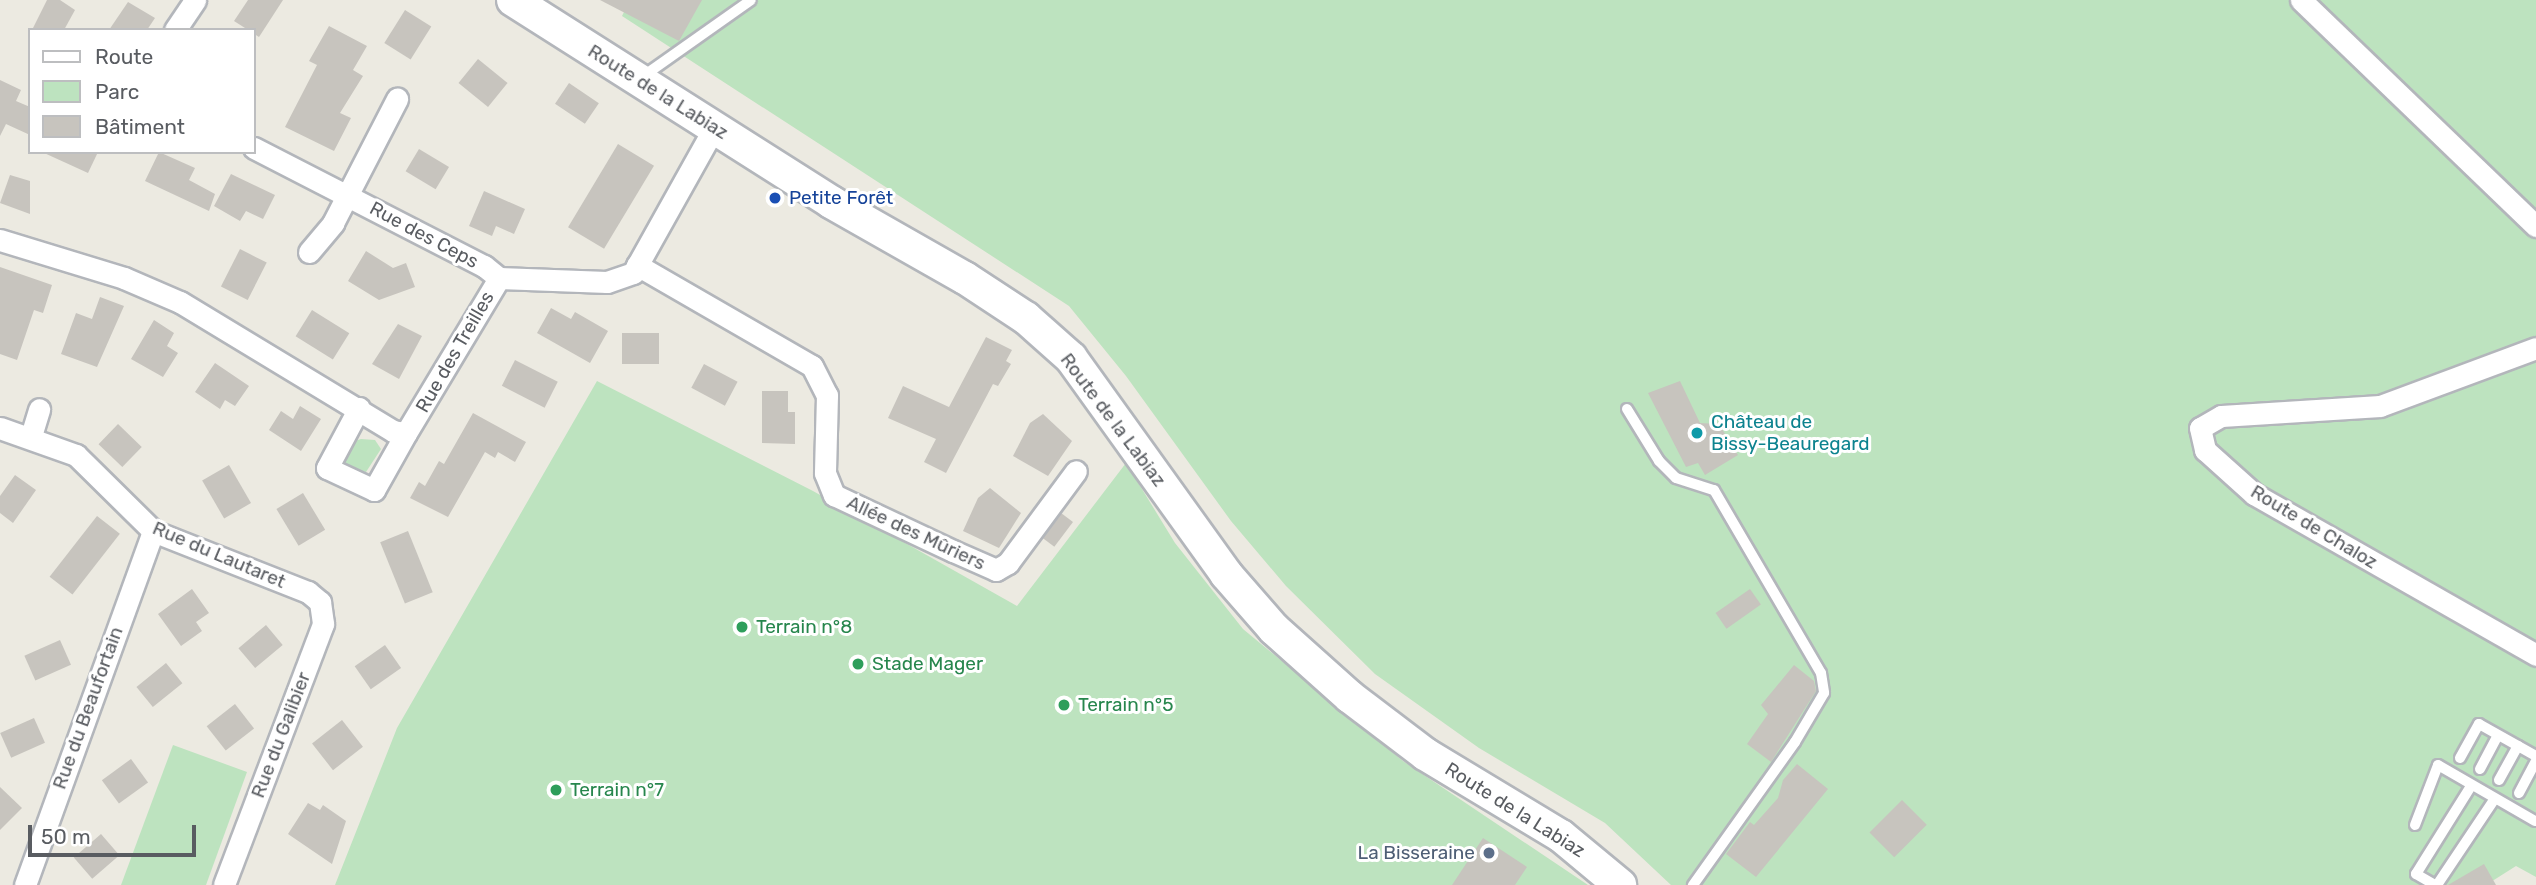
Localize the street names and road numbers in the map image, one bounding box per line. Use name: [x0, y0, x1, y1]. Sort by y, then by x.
street label: Route de la Labiaz: [584, 40, 732, 144]
street label: Rue des Ceps: [366, 197, 482, 273]
street label: Rue des Treilles: [411, 287, 499, 417]
street label: Route de la Labiaz: [1055, 349, 1171, 491]
street label: Route de Chaloz: [2247, 480, 2381, 574]
street label: Allée des Mûriers: [843, 491, 989, 575]
street label: Rue du Lautaret: [149, 517, 289, 593]
street label: Rue du Beaufortain: [48, 624, 128, 792]
street label: Rue du Galibier: [247, 669, 315, 801]
street label: Route de la Labiaz: [1441, 758, 1589, 862]

